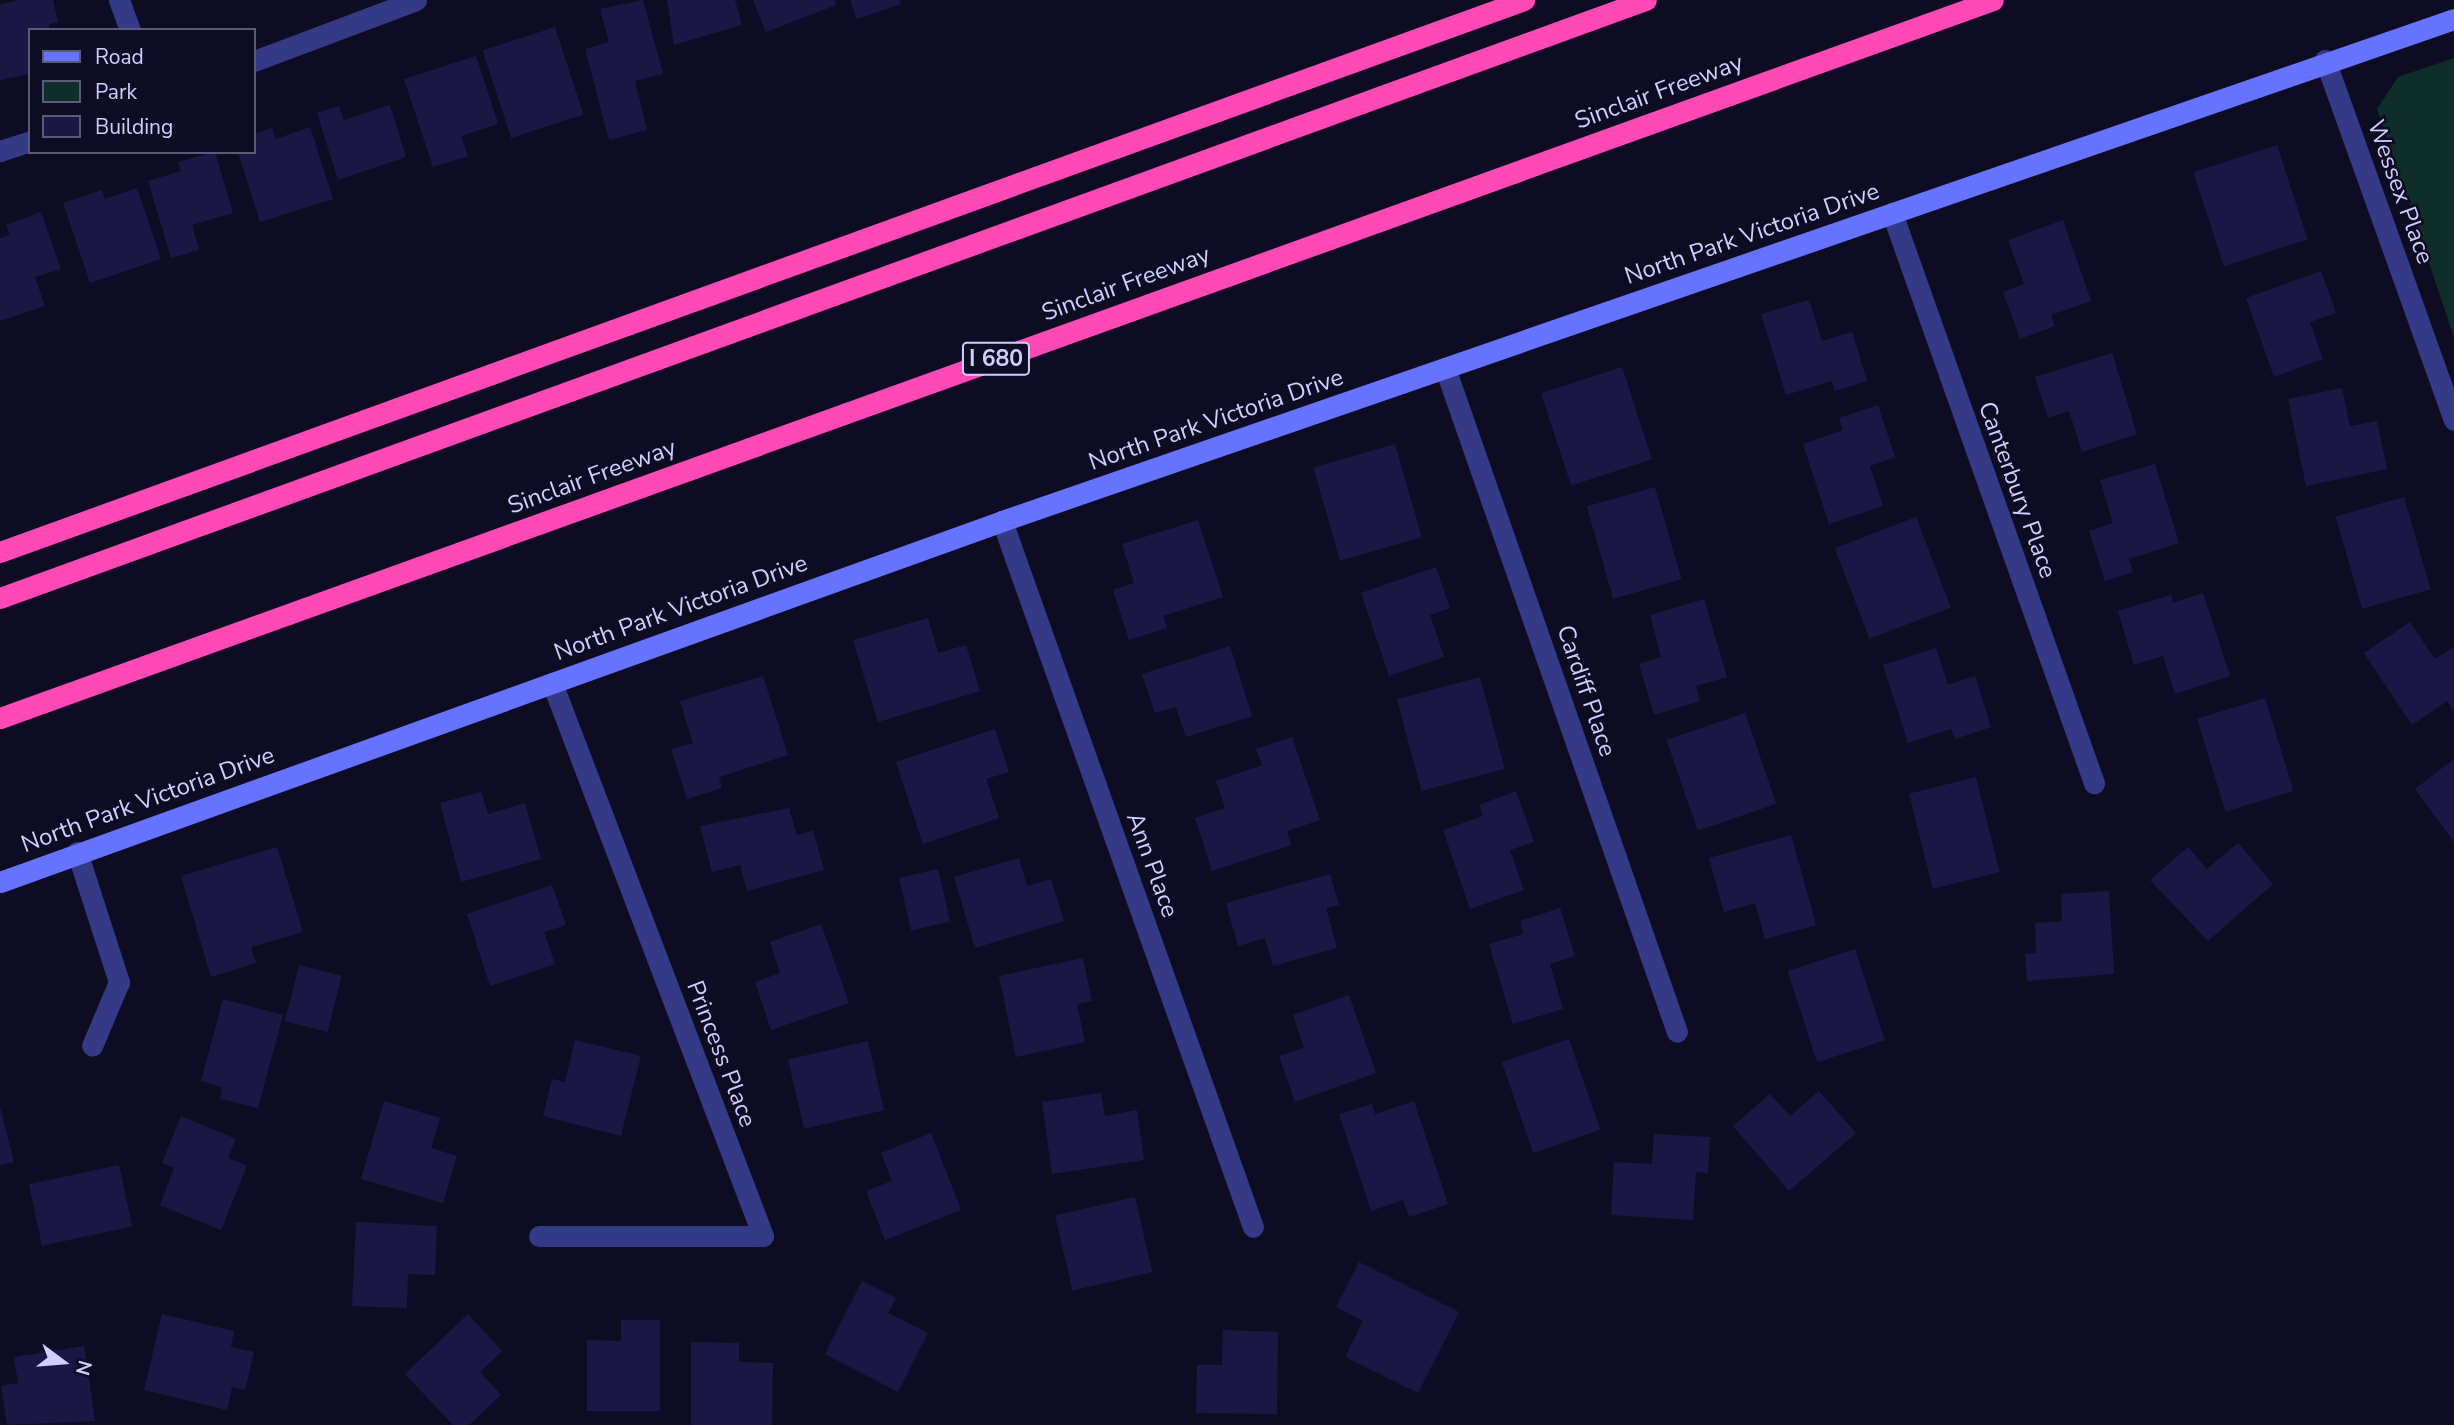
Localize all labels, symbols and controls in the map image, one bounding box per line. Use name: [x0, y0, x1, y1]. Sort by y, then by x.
legend: [28, 28, 256, 154]
text: Road: [95, 43, 144, 71]
street label: Sinclair Freeway: [1571, 48, 1747, 136]
text: Park: [95, 78, 137, 106]
text: Building: [95, 113, 173, 141]
street label: Wessex Place: [2361, 116, 2439, 268]
street label: North Park Victoria Drive: [1621, 177, 1883, 291]
street label: Sinclair Freeway: [1038, 240, 1214, 328]
road number: I 680: [961, 340, 1031, 378]
street label: North Park Victoria Drive: [1085, 363, 1347, 477]
street label: Canterbury Place: [1972, 398, 2062, 582]
street label: Sinclair Freeway: [504, 433, 680, 521]
street label: North Park Victoria Drive: [550, 549, 812, 667]
street label: Cardiff Place: [1550, 622, 1622, 760]
street label: North Park Victoria Drive: [17, 741, 279, 859]
street label: Ann Place: [1120, 809, 1184, 921]
street label: Princess Place: [680, 977, 762, 1131]
north arrow: [28, 1327, 98, 1397]
text: N: [69, 1357, 98, 1378]

